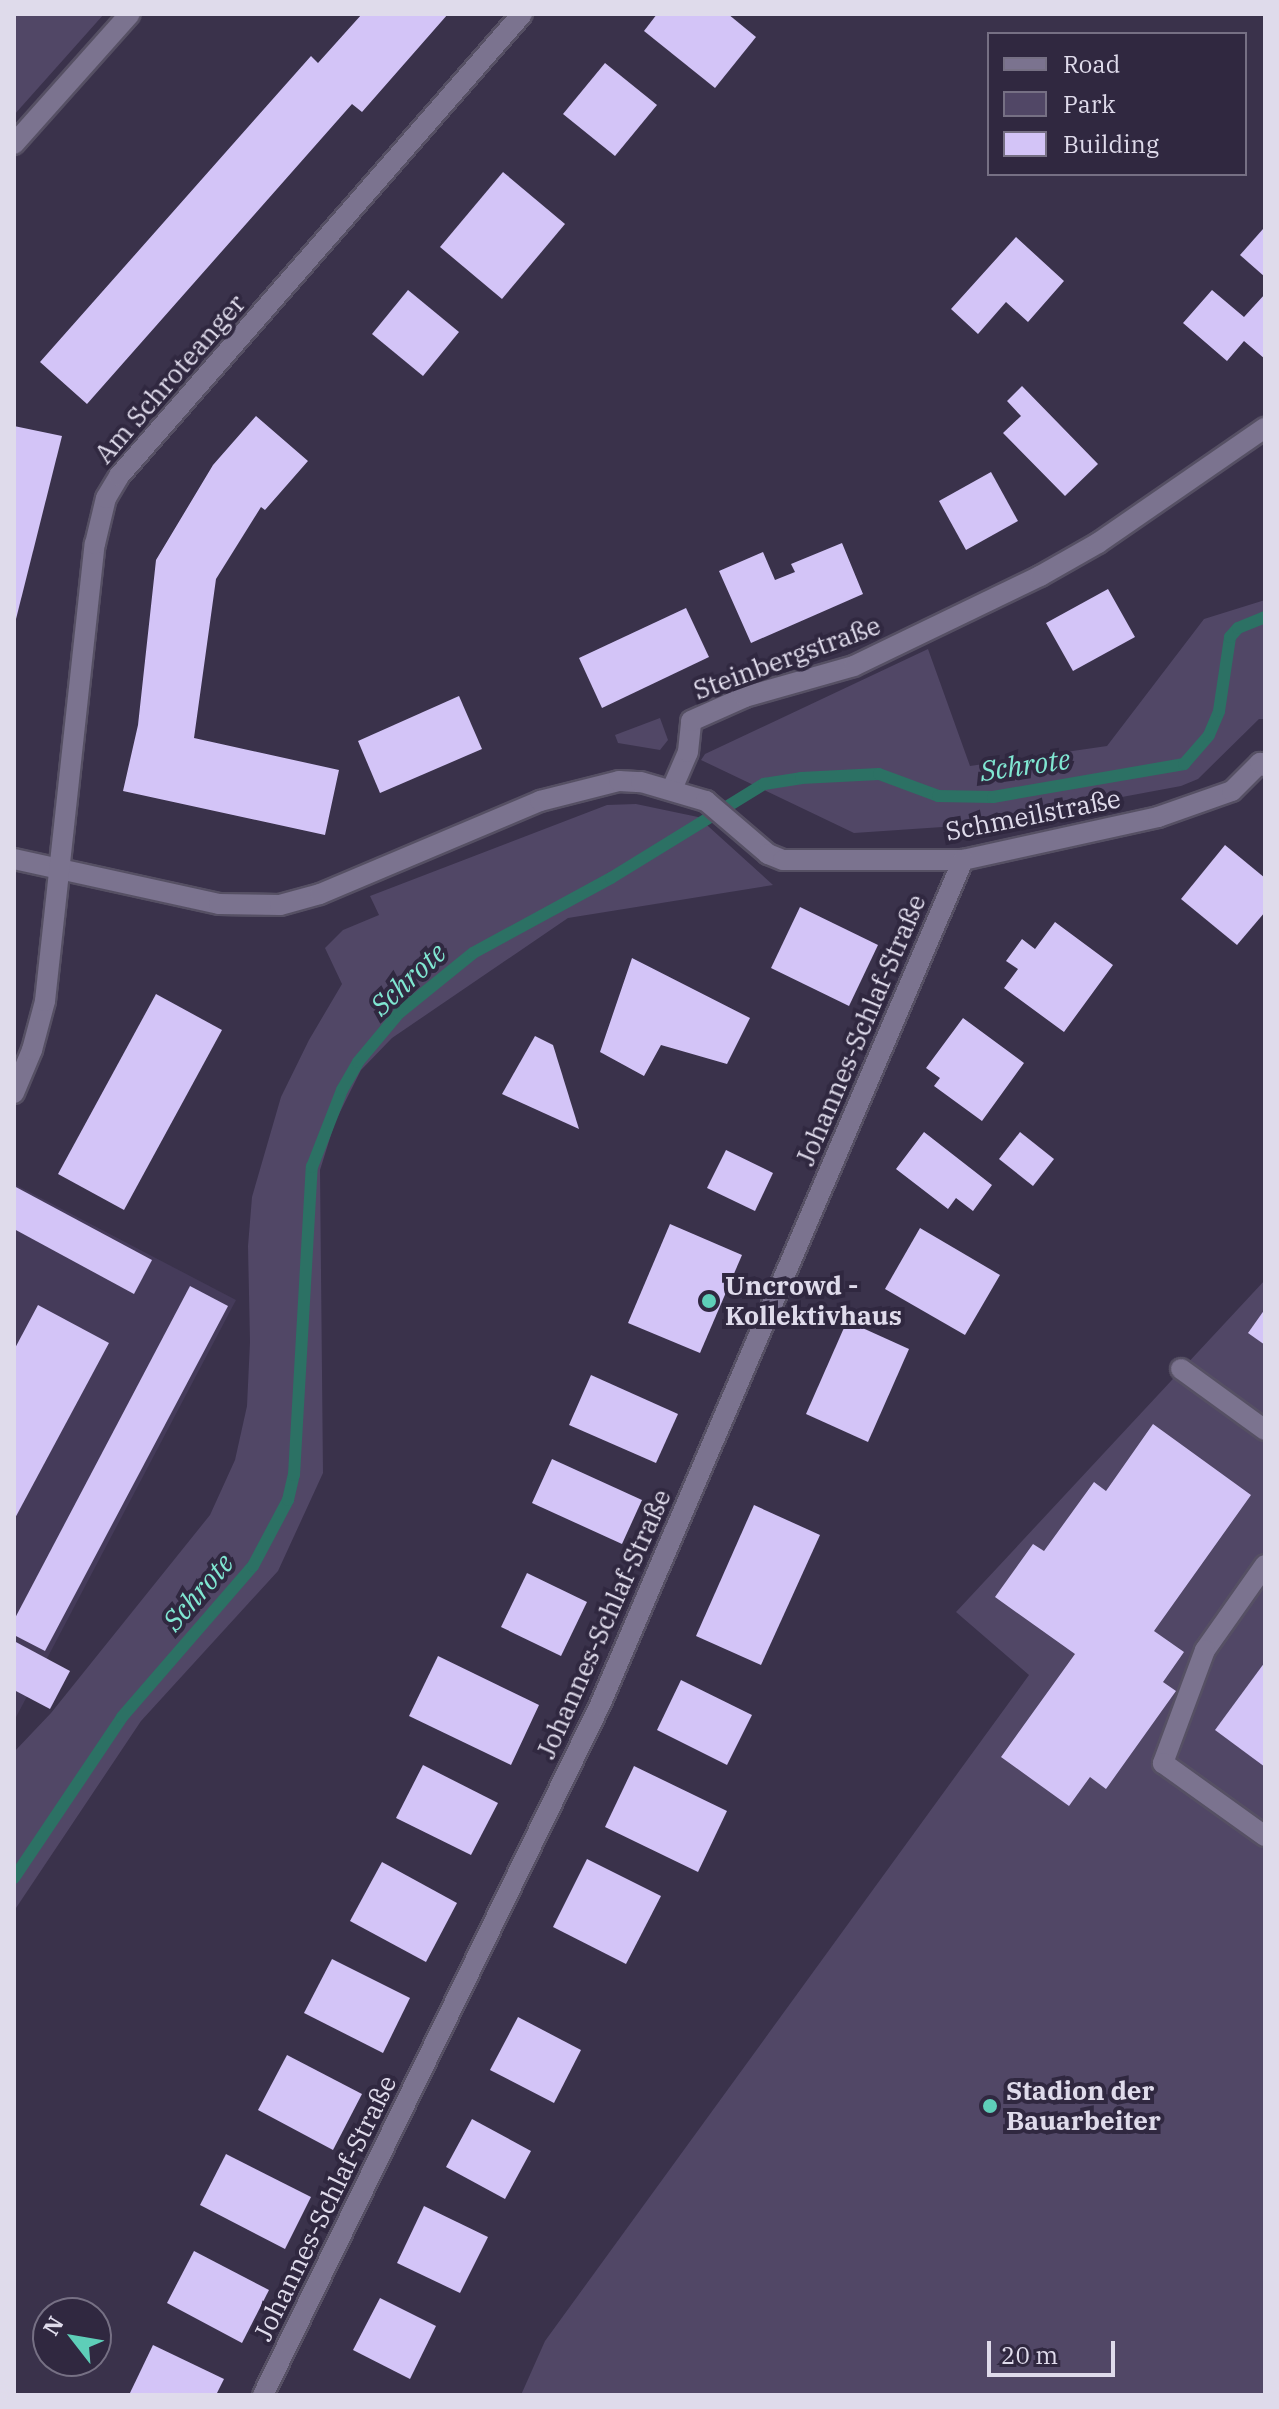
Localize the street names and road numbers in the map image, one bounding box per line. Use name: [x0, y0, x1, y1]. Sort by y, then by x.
street label: Am Schroteanger: [88, 288, 252, 470]
street label: Steinbergstraße: [689, 610, 885, 706]
street label: Schmeilstraße: [943, 783, 1123, 847]
street label: Johannes-Schlaf-Straße: [790, 890, 932, 1170]
street label: Johannes-Schlaf-Straße: [530, 1485, 678, 1763]
street label: Johannes-Schlaf-Straße: [247, 2070, 403, 2346]

